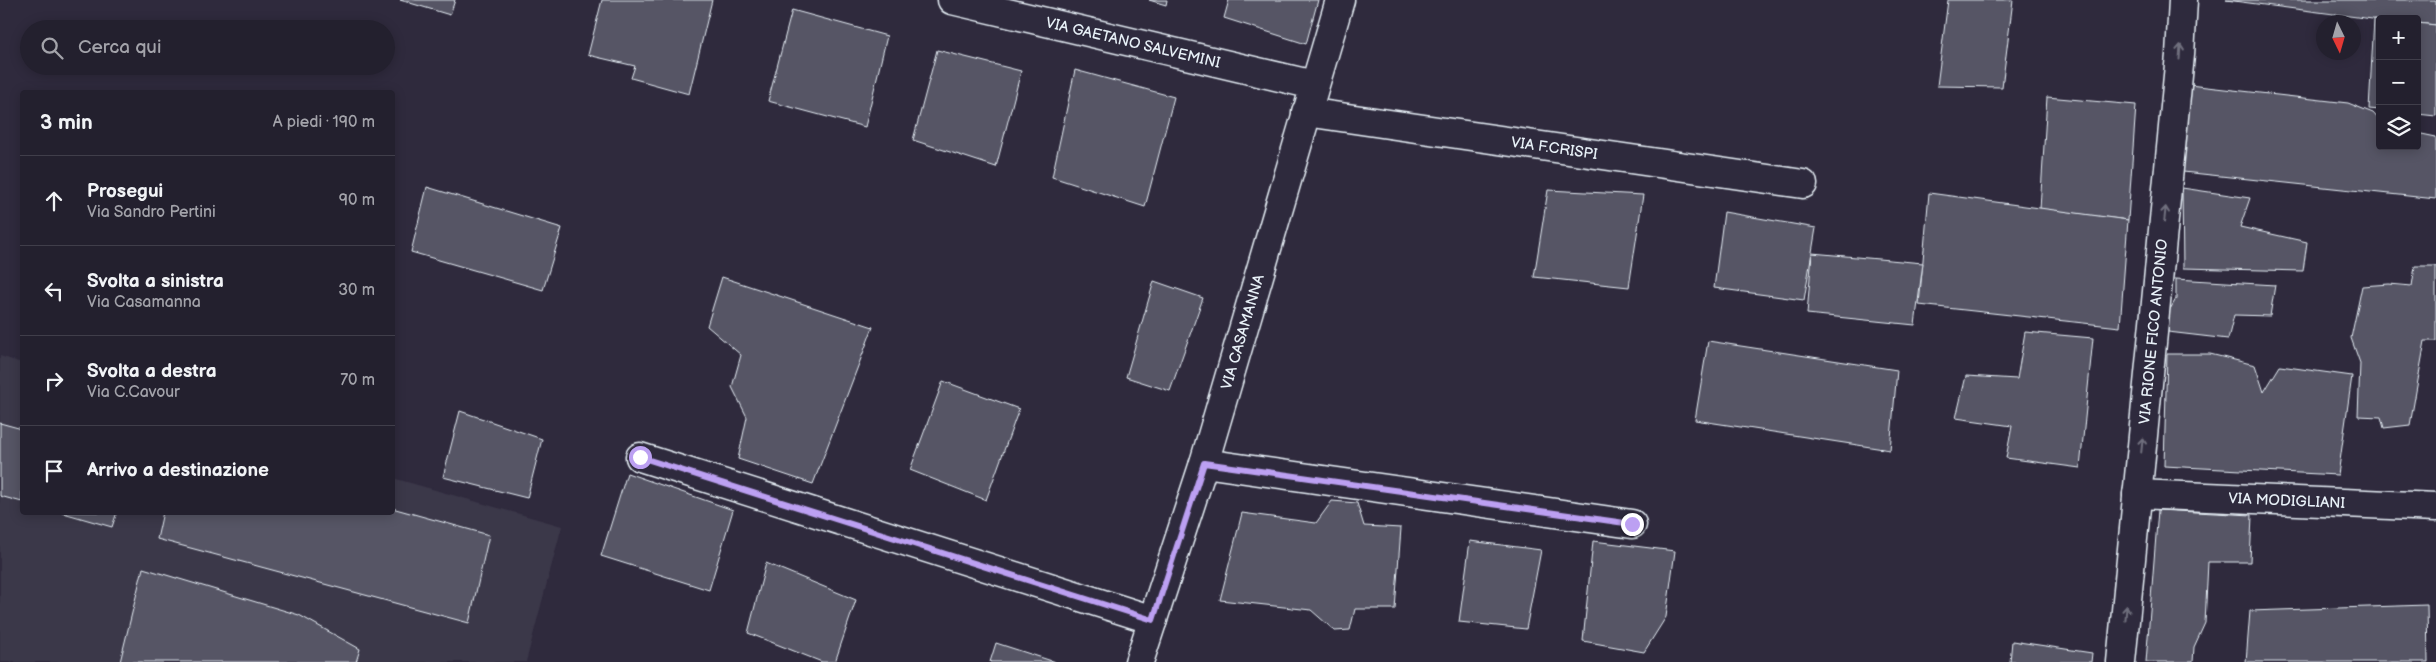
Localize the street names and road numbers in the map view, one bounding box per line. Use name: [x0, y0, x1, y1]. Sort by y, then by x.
street label: VIA GAETANO SALVEMINI: [1044, 13, 1222, 73]
street label: VIA F.CRISPI: [1510, 133, 1599, 164]
street label: VIA RIONE FICO ANTONIO: [2135, 238, 2172, 425]
street label: VIA CASAMANNA: [1217, 271, 1269, 392]
street label: VIA MODIGLIANI: [2228, 489, 2346, 513]

